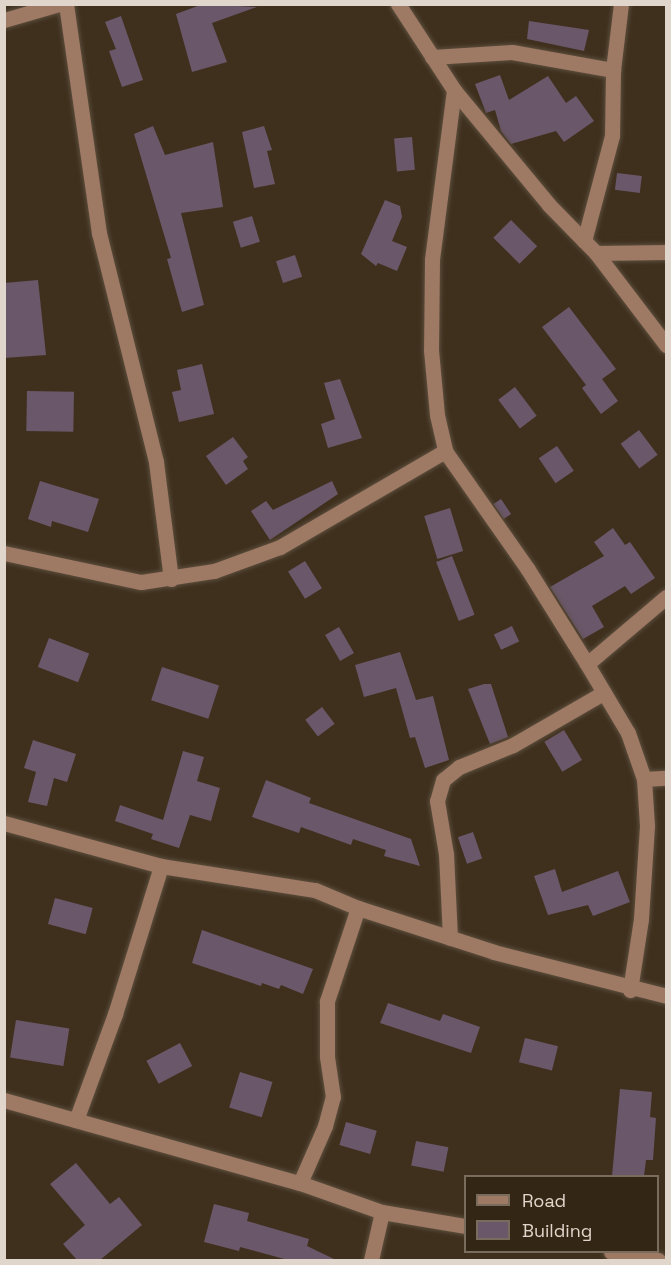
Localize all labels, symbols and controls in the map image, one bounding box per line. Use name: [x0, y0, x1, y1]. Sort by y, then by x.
legend: [464, 1175, 659, 1253]
text: Road: [522, 1189, 566, 1212]
text: Building: [522, 1219, 592, 1242]

